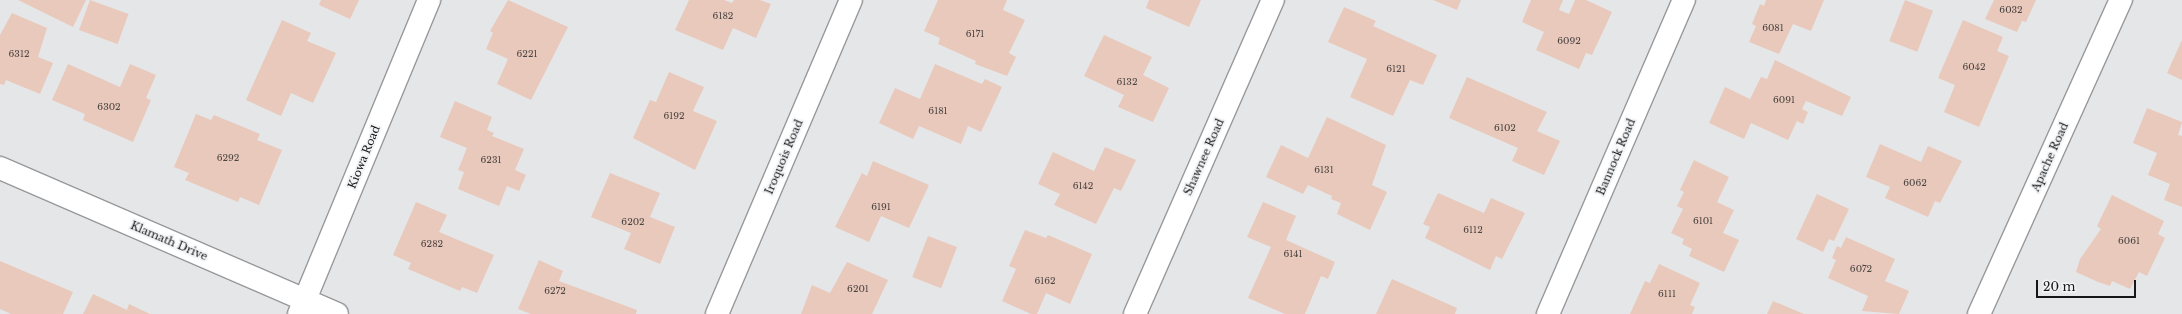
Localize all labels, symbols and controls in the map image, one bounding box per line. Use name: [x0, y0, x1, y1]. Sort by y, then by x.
house number: 6032: [1999, 5, 2023, 15]
house number: 6182: [713, 11, 733, 21]
house number: 6081: [1762, 23, 1784, 33]
house number: 6171: [966, 29, 984, 39]
house number: 6092: [1557, 36, 1581, 46]
house number: 6312: [9, 49, 29, 59]
house number: 6221: [517, 49, 537, 59]
house number: 6042: [1962, 62, 1986, 72]
house number: 6121: [1386, 64, 1406, 74]
house number: 6132: [1117, 77, 1137, 87]
house number: 6091: [1773, 95, 1795, 105]
house number: 6302: [97, 102, 121, 112]
house number: 6181: [928, 106, 948, 116]
house number: 6192: [663, 111, 685, 121]
street label: Shawnee Road: [1181, 117, 1227, 197]
street label: Bannock Road: [1594, 117, 1638, 197]
street label: Iroquois Road: [762, 118, 806, 196]
street label: Apache Road: [2029, 120, 2071, 194]
street label: Kiowa Road: [345, 123, 383, 191]
house number: 6102: [1494, 123, 1516, 133]
house number: 6292: [217, 153, 239, 163]
house number: 6231: [481, 155, 501, 165]
house number: 6131: [1314, 165, 1334, 175]
house number: 6062: [1903, 178, 1927, 188]
house number: 6142: [1073, 181, 1093, 191]
house number: 6191: [871, 202, 891, 212]
house number: 6101: [1693, 216, 1713, 226]
house number: 6202: [621, 217, 645, 227]
street label: Klamath Drive: [128, 219, 210, 263]
house number: 6112: [1463, 225, 1483, 235]
house number: 6061: [2118, 236, 2140, 246]
house number: 6282: [421, 239, 443, 249]
house number: 6141: [1283, 249, 1303, 259]
house number: 6072: [1850, 264, 1872, 274]
scale bar: [2038, 272, 2138, 298]
house number: 6162: [1034, 276, 1056, 286]
text: 20 m: [2043, 279, 2075, 294]
house number: 6201: [847, 284, 869, 294]
house number: 6272: [544, 286, 566, 296]
house number: 6111: [1658, 289, 1676, 299]

